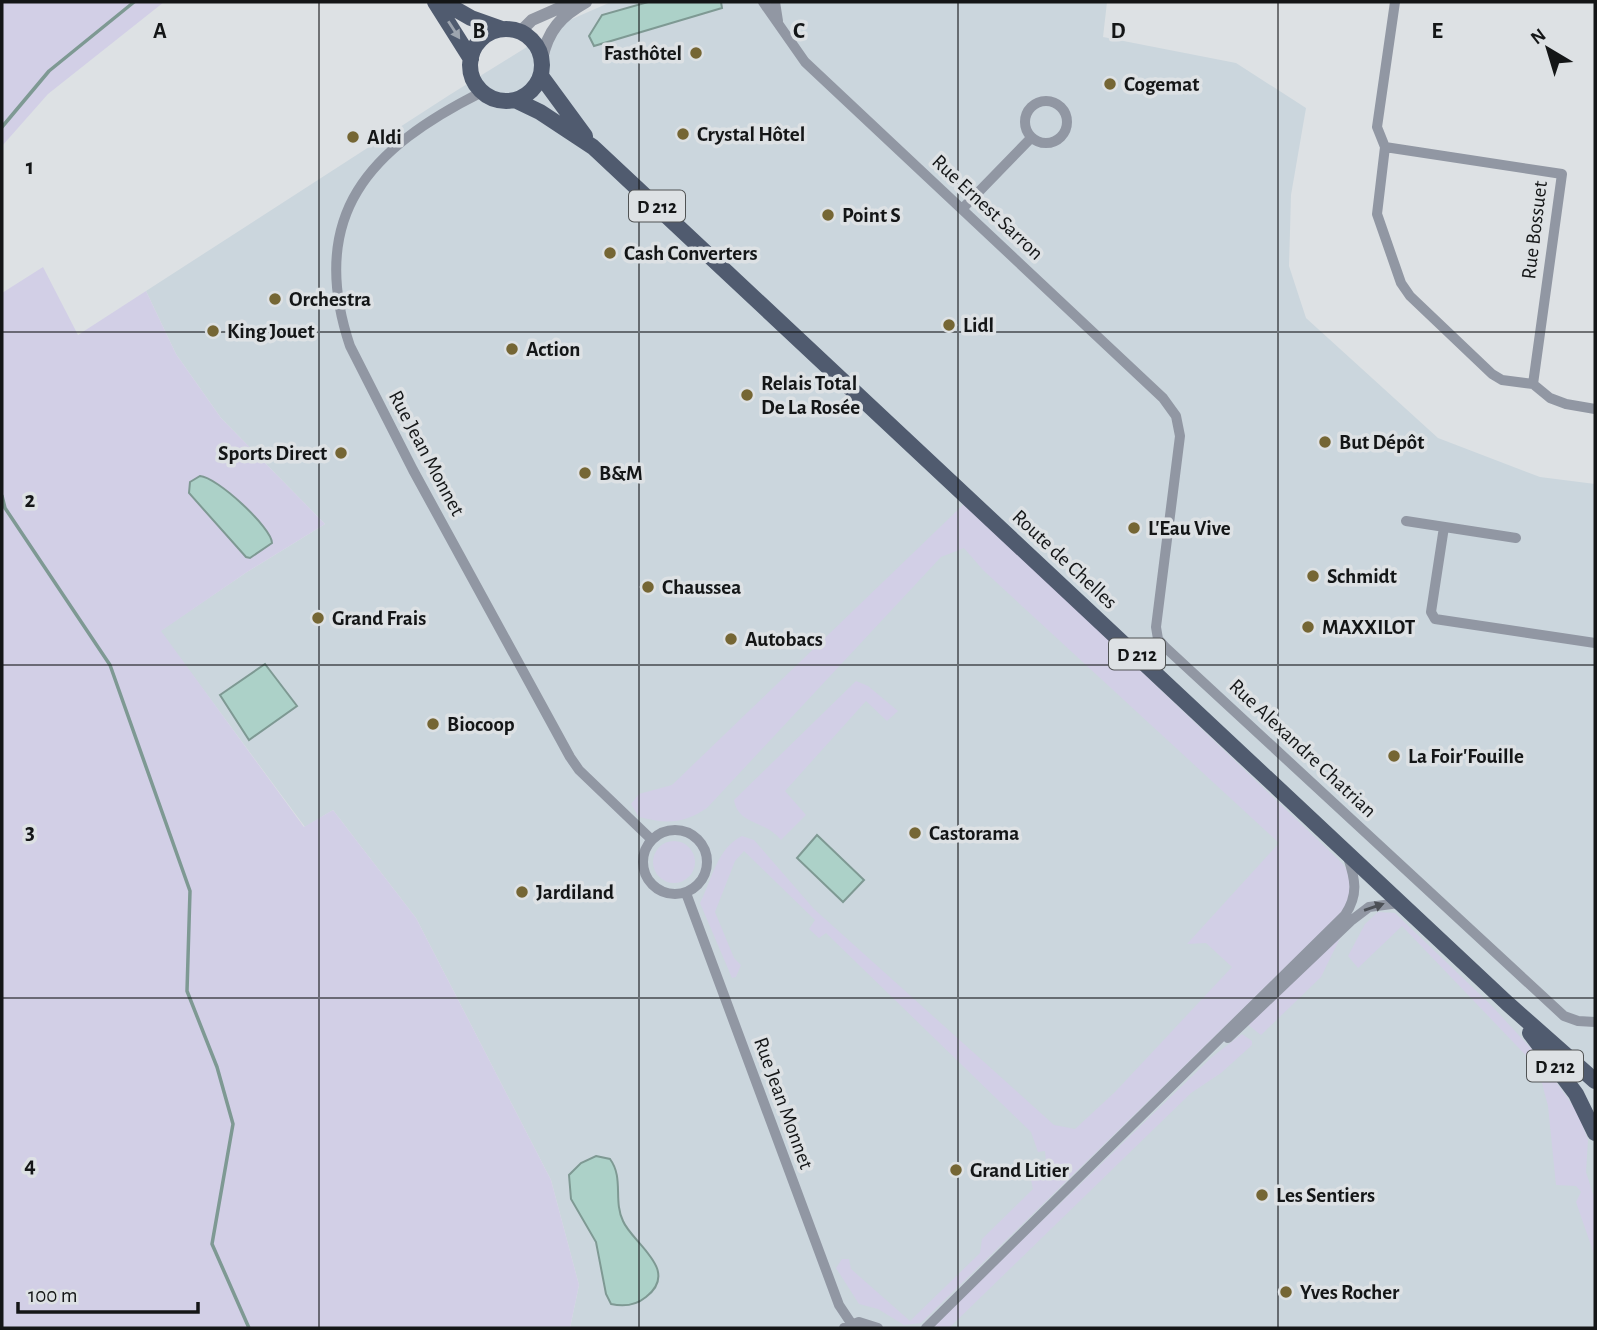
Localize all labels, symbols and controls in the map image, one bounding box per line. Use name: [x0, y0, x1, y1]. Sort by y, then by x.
north arrow: [1513, 14, 1583, 84]
text: A: [153, 20, 167, 43]
one-way arrow: [447, 20, 460, 39]
text: B: [472, 20, 486, 43]
text: C: [793, 20, 805, 43]
text: D: [1110, 20, 1126, 43]
text: E: [1431, 20, 1443, 43]
text: N: [1527, 25, 1550, 48]
place label: Fasthôtel: [604, 43, 682, 64]
marker: Fasthôtel: [688, 45, 704, 61]
place label: Cogemat: [1124, 74, 1199, 95]
marker: Cogemat: [1102, 76, 1118, 92]
place label: Crystal Hôtel: [697, 124, 805, 145]
marker: Crystal Hôtel: [675, 126, 691, 142]
place label: Aldi: [367, 127, 402, 148]
marker: Aldi: [345, 129, 361, 145]
street label: Rue Ernest Sarron: [928, 151, 1047, 264]
text: 1: [26, 156, 34, 179]
street label: Rue Bossuet: [1518, 179, 1551, 281]
road number: D 212: [629, 190, 685, 222]
place label: Point S: [842, 205, 901, 226]
marker: Point S: [820, 207, 836, 223]
place label: Cash Converters: [624, 243, 758, 264]
marker: Cash Converters: [602, 245, 618, 261]
place label: Orchestra: [289, 289, 371, 310]
marker: Orchestra: [267, 291, 283, 307]
place label: Lidl: [963, 315, 994, 336]
marker: Lidl: [941, 317, 957, 333]
place label: King Jouet: [227, 321, 315, 342]
marker: King Jouet: [205, 323, 221, 339]
place label: Action: [526, 339, 580, 360]
marker: Action: [504, 341, 520, 357]
place label: Relais Total De La Rosée: [761, 373, 860, 418]
street label: Rue Jean Monnet: [385, 387, 469, 520]
marker: Relais Total De La Rosée: [739, 387, 755, 403]
place label: But Dépôt: [1339, 432, 1424, 453]
marker: But Dépôt: [1317, 434, 1333, 450]
place label: Sports Direct: [218, 443, 327, 464]
marker: Sports Direct: [333, 445, 349, 461]
place label: B&M: [599, 463, 643, 484]
marker: B&M: [577, 465, 593, 481]
text: 2: [25, 489, 36, 512]
street label: Route de Chelles: [1008, 506, 1121, 613]
place label: L'Eau Vive: [1148, 518, 1231, 539]
marker: L'Eau Vive: [1126, 520, 1142, 536]
place label: Schmidt: [1327, 566, 1397, 587]
marker: Schmidt: [1305, 568, 1321, 584]
place label: Chaussea: [662, 577, 741, 598]
marker: Chaussea: [640, 579, 656, 595]
place label: Grand Frais: [332, 608, 426, 629]
marker: Grand Frais: [310, 610, 326, 626]
place label: MAXXILOT: [1322, 617, 1416, 638]
marker: MAXXILOT: [1300, 619, 1316, 635]
place label: Autobacs: [745, 629, 823, 650]
marker: Autobacs: [723, 631, 739, 647]
road number: D 212: [1109, 638, 1165, 670]
street label: Rue Alexandre Chatrian: [1225, 675, 1380, 822]
place label: Biocoop: [447, 714, 515, 735]
marker: Biocoop: [425, 716, 441, 732]
place label: La Foir'Fouille: [1408, 746, 1524, 767]
marker: La Foir'Fouille: [1386, 748, 1402, 764]
text: 3: [25, 821, 35, 844]
place label: Castorama: [929, 823, 1019, 844]
marker: Castorama: [907, 825, 923, 841]
place label: Jardiland: [536, 882, 614, 903]
marker: Jardiland: [514, 884, 530, 900]
one-way arrow: [1364, 901, 1385, 912]
street label: Rue Jean Monnet: [750, 1034, 817, 1172]
road number: D 212: [1527, 1050, 1583, 1082]
text: 4: [24, 1154, 36, 1177]
place label: Grand Litier: [970, 1160, 1070, 1181]
marker: Grand Litier: [948, 1162, 964, 1178]
place label: Les Sentiers: [1276, 1185, 1375, 1206]
marker: Les Sentiers: [1254, 1187, 1270, 1203]
scale bar: [18, 1270, 198, 1314]
place label: Yves Rocher: [1300, 1282, 1400, 1303]
marker: Yves Rocher: [1278, 1284, 1294, 1300]
text: 100 m: [28, 1285, 78, 1306]

